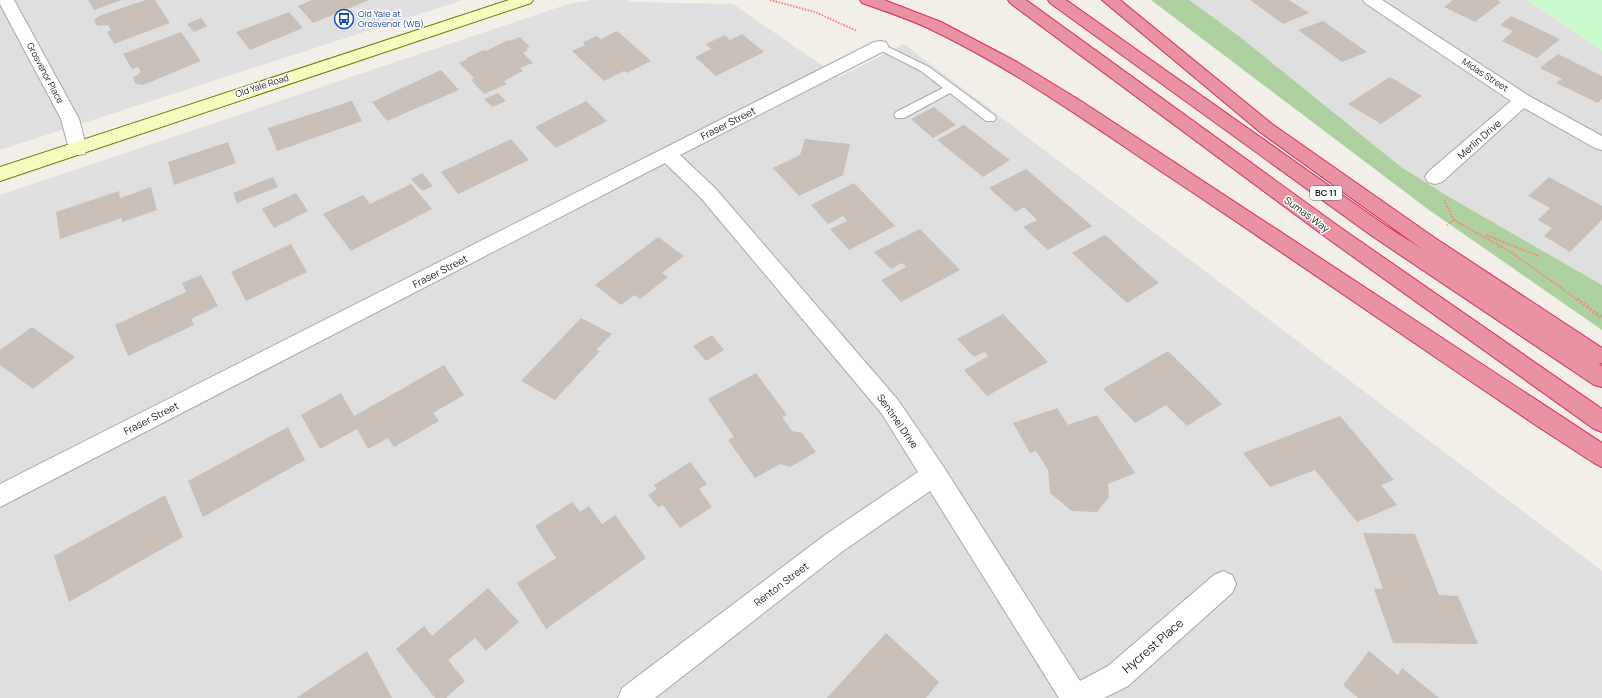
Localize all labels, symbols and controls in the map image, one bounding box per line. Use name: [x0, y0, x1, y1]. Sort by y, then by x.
place label: Old Yale at Grosvenor (WB): [358, 7, 424, 30]
bus stop icon: Old Yale at Grosvenor (WB): [333, 8, 355, 30]
street label: Grosvenor Place: [24, 40, 67, 105]
street label: Midas Street: [1460, 55, 1511, 95]
street label: Old Yale Road: [233, 71, 290, 100]
street label: Fraser Street: [698, 103, 758, 143]
street label: Merlin Drive: [1454, 116, 1504, 162]
road number: BC 11: [1310, 186, 1342, 200]
street label: Sumas Way: [1282, 193, 1333, 236]
street label: Fraser Street: [410, 251, 470, 291]
street label: Sentinel Drive: [874, 391, 922, 451]
street label: Fraser Street: [121, 398, 181, 438]
street label: Renton Street: [751, 559, 811, 609]
street label: Hycrest Place: [1118, 614, 1187, 677]

